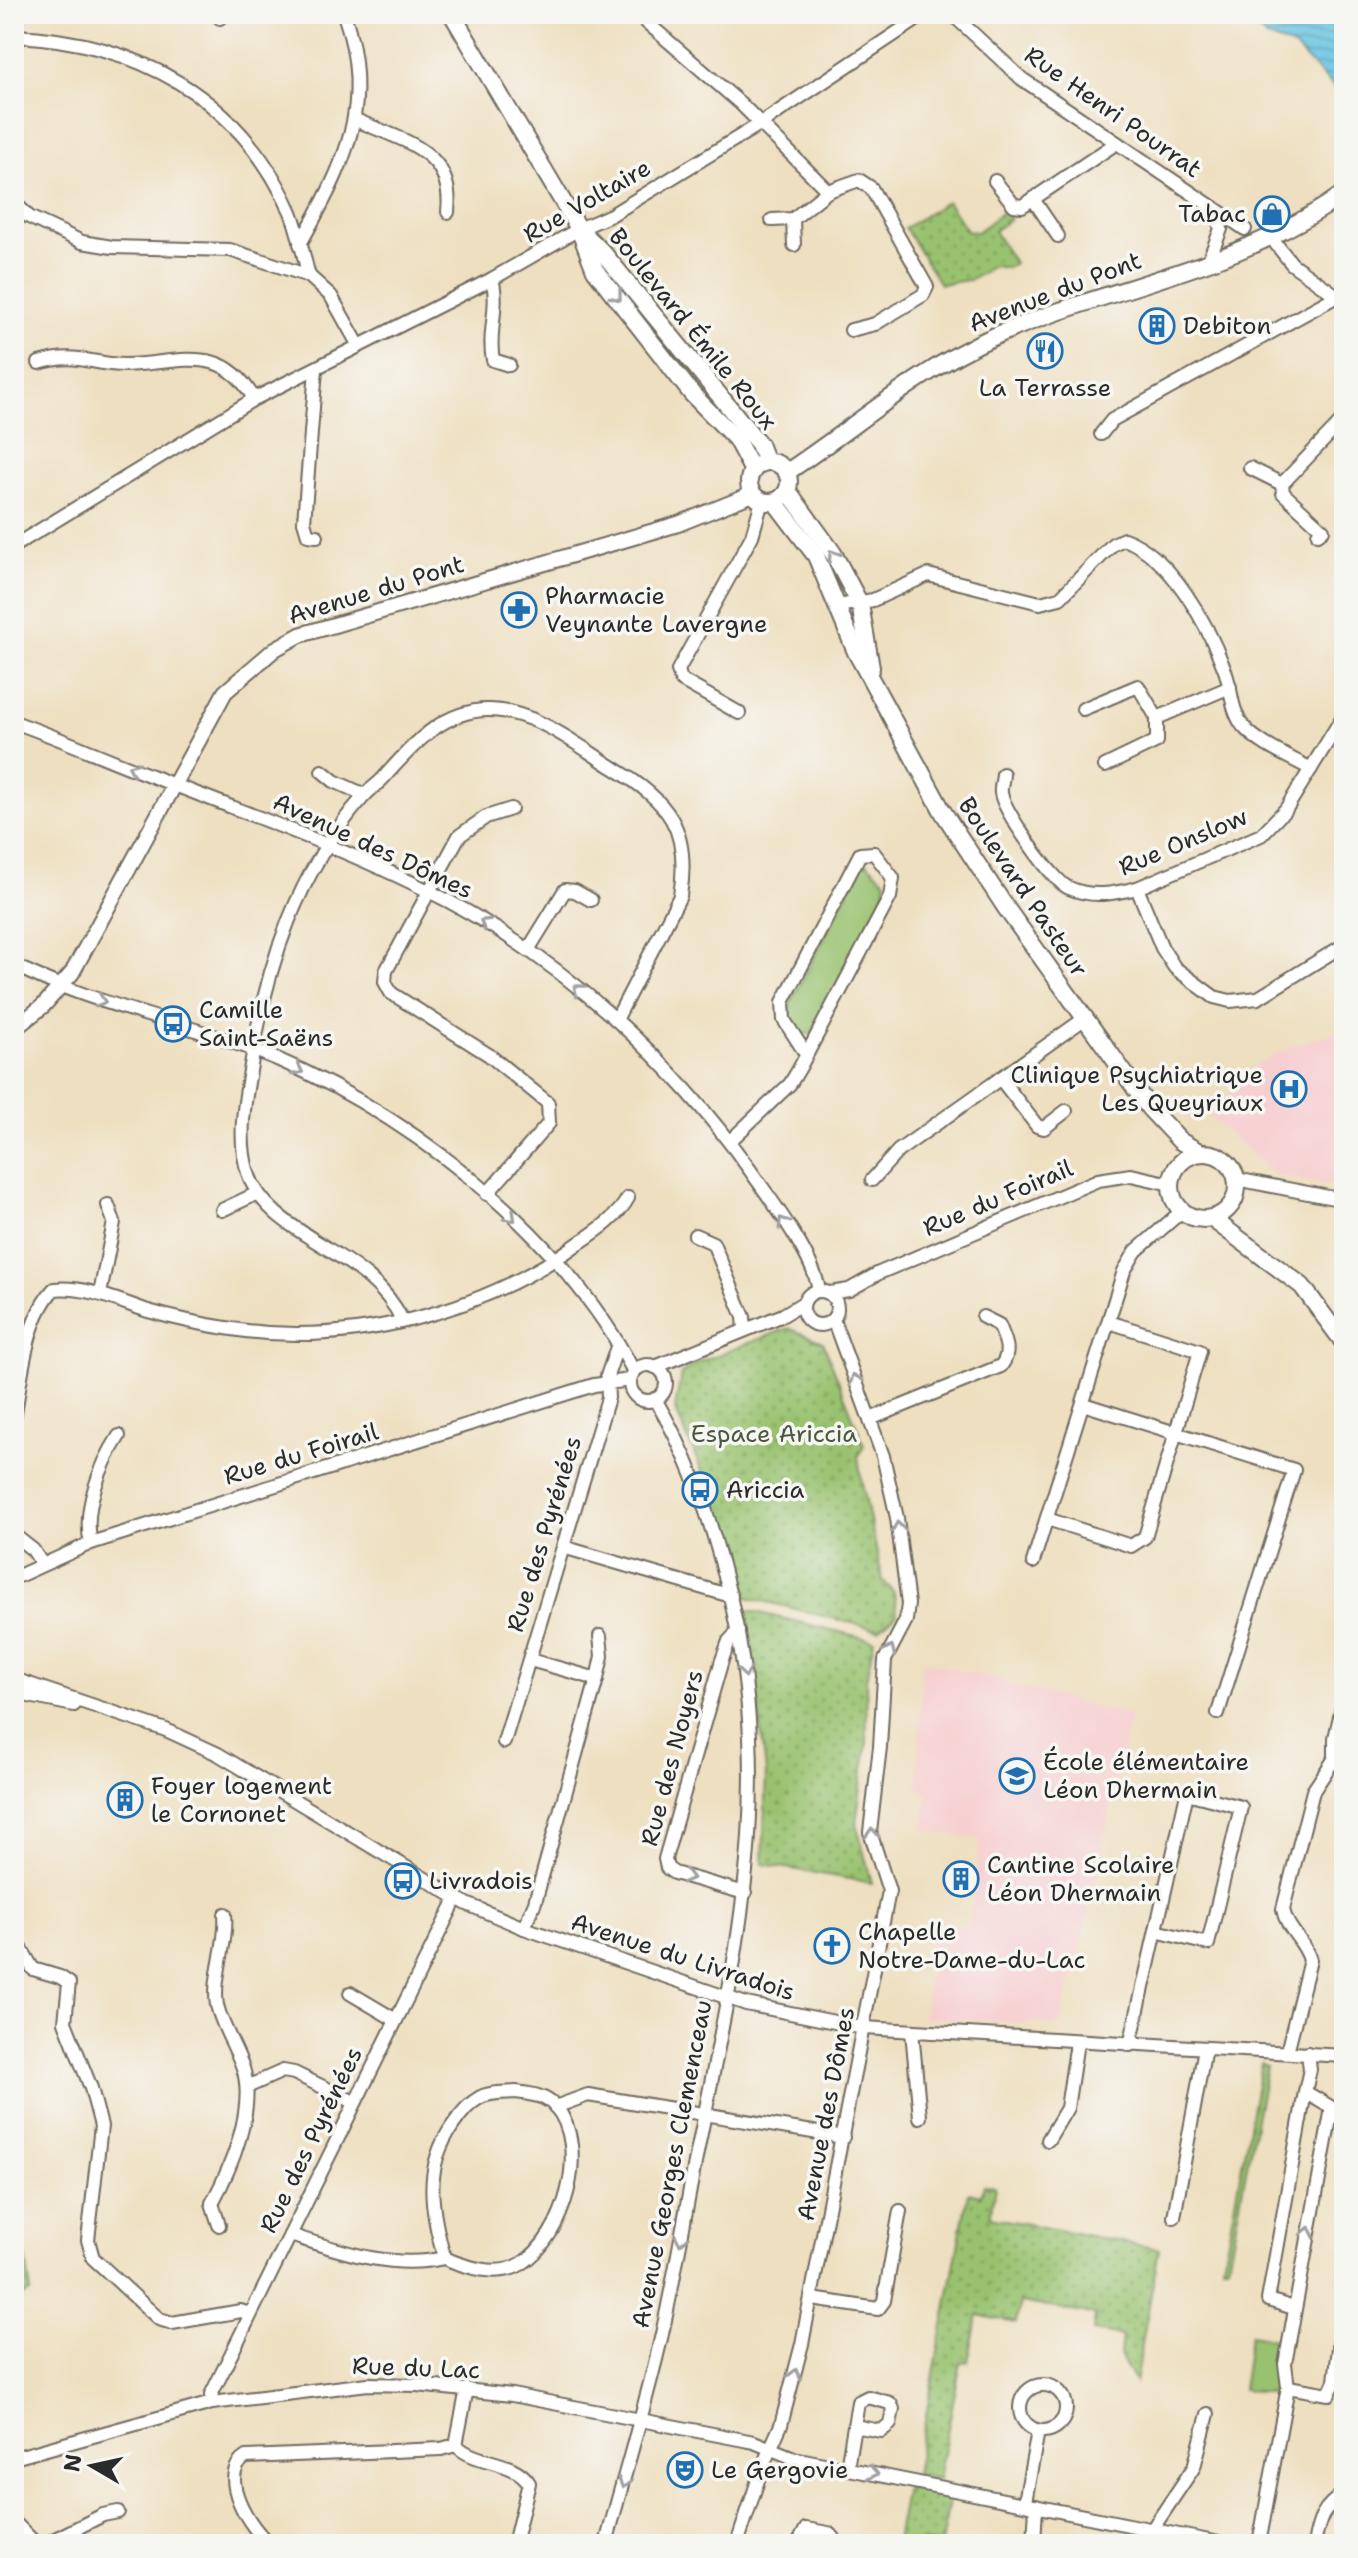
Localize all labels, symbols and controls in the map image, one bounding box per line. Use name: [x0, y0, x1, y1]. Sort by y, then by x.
street label: Rue Henri Pourrat: [1018, 39, 1208, 185]
street label: Rue Voltaire: [518, 152, 656, 250]
shop icon: Tabac: [1253, 195, 1291, 233]
place label: Tabac: [1178, 198, 1246, 230]
street label: Boulevard Émile Roux: [602, 221, 784, 437]
street label: Avenue du Pont: [964, 244, 1146, 340]
one-way arrow: [607, 287, 621, 302]
building icon: Debiton: [1138, 307, 1176, 345]
place label: Debiton: [1183, 310, 1271, 342]
restaurant icon: La Terrasse: [1026, 332, 1064, 370]
place label: La Terrasse: [979, 372, 1111, 404]
street label: Avenue du Pont: [284, 548, 468, 632]
one-way arrow: [828, 550, 843, 564]
place label: Pharmacie Veynante Lavergne: [545, 580, 768, 640]
pharmacy icon: Pharmacie Veynante Lavergne: [500, 591, 538, 629]
one-way arrow: [127, 762, 141, 778]
street label: Avenue des Dômes: [268, 786, 478, 906]
street label: Boulevard Pasteur: [951, 791, 1095, 983]
street label: Rue Onslow: [1114, 800, 1252, 883]
one-way arrow: [479, 918, 494, 933]
one-way arrow: [572, 984, 587, 998]
one-way arrow: [94, 991, 108, 1007]
place label: Camille Saint-Saëns: [199, 994, 333, 1054]
bus stop icon: Camille Saint-Saëns: [154, 1005, 192, 1043]
place label: Clinique Psychiatrique Les Queyriaux: [1010, 1059, 1263, 1119]
one-way arrow: [289, 1060, 304, 1076]
hospital icon: Clinique Psychiatrique Les Queyriaux: [1270, 1070, 1308, 1108]
street label: Rue du Foirail: [918, 1152, 1079, 1244]
one-way arrow: [502, 1207, 516, 1222]
one-way arrow: [778, 1216, 793, 1230]
one-way arrow: [848, 1373, 864, 1387]
street label: Rue du Foirail: [220, 1415, 383, 1493]
park label: Espace Ariccia: [691, 1418, 857, 1450]
street label: Rue des Pyrénées: [499, 1432, 589, 1636]
bus stop icon: Ariccia: [681, 1471, 719, 1509]
place label: Ariccia: [726, 1474, 805, 1506]
one-way arrow: [890, 1520, 907, 1534]
one-way arrow: [880, 1644, 896, 1658]
one-way arrow: [736, 1665, 753, 1679]
street label: Rue des Noyers: [633, 1666, 711, 1850]
place label: École élémentaire Léon Dhermain: [1043, 1746, 1249, 1806]
school or university icon: École élémentaire Léon Dhermain: [998, 1757, 1036, 1795]
place label: Foyer logement le Cornonet: [151, 1770, 332, 1830]
building icon: Foyer logement le Cornonet: [106, 1781, 144, 1819]
one-way arrow: [863, 1827, 880, 1839]
place label: Cantine Scolaire Léon Dhermain: [987, 1849, 1175, 1909]
building icon: Cantine Scolaire Léon Dhermain: [942, 1860, 980, 1898]
bus stop icon: Livradois: [384, 1862, 422, 1900]
place label: Livradois: [429, 1865, 533, 1897]
one-way arrow: [681, 1868, 695, 1884]
street label: Avenue du Livradois: [567, 1906, 799, 2008]
place label: Chapelle Notre-Dame-du-Lac: [858, 1916, 1086, 1976]
church icon: Chapelle Notre-Dame-du-Lac: [813, 1927, 851, 1965]
street label: Avenue Georges Clemenceau: [624, 1997, 720, 2331]
street label: Avenue des Dômes: [790, 2004, 862, 2224]
street label: Rue des Pyrénées: [252, 2042, 370, 2238]
one-way arrow: [1299, 2225, 1316, 2239]
one-way arrow: [674, 2233, 691, 2247]
street label: Rue du Lac: [351, 2350, 481, 2386]
one-way arrow: [785, 2367, 802, 2381]
north arrow: [52, 2426, 132, 2506]
theatre icon: Le Gergovie: [666, 2451, 704, 2489]
text: N: [57, 2452, 88, 2474]
place label: Le Gergovie: [711, 2454, 849, 2486]
one-way arrow: [867, 2464, 880, 2481]
one-way arrow: [617, 2476, 633, 2489]

